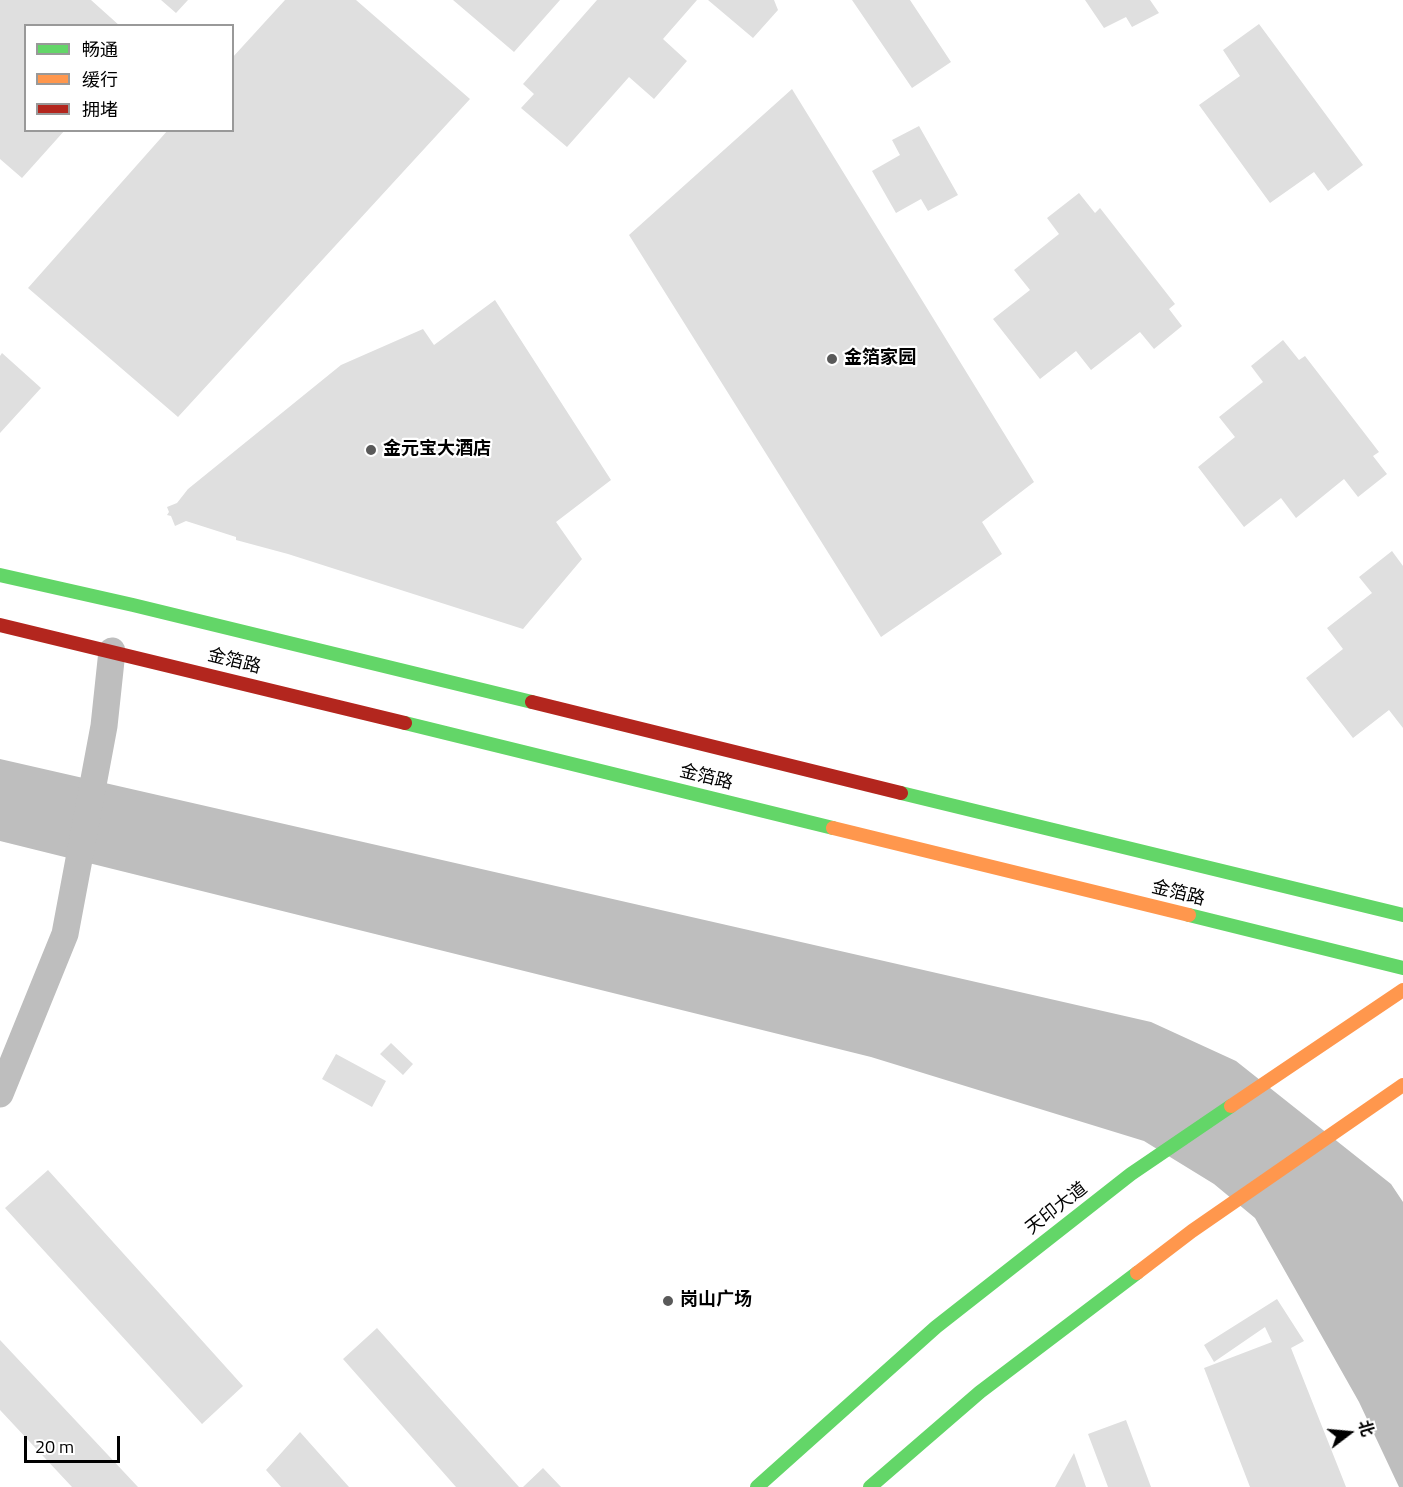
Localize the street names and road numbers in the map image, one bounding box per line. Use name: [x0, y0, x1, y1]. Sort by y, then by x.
street label: 金箔路: [205, 645, 263, 679]
street label: 金箔路: [677, 761, 735, 795]
street label: 金箔路: [1149, 877, 1207, 911]
street label: 天印大道: [1022, 1178, 1092, 1240]

